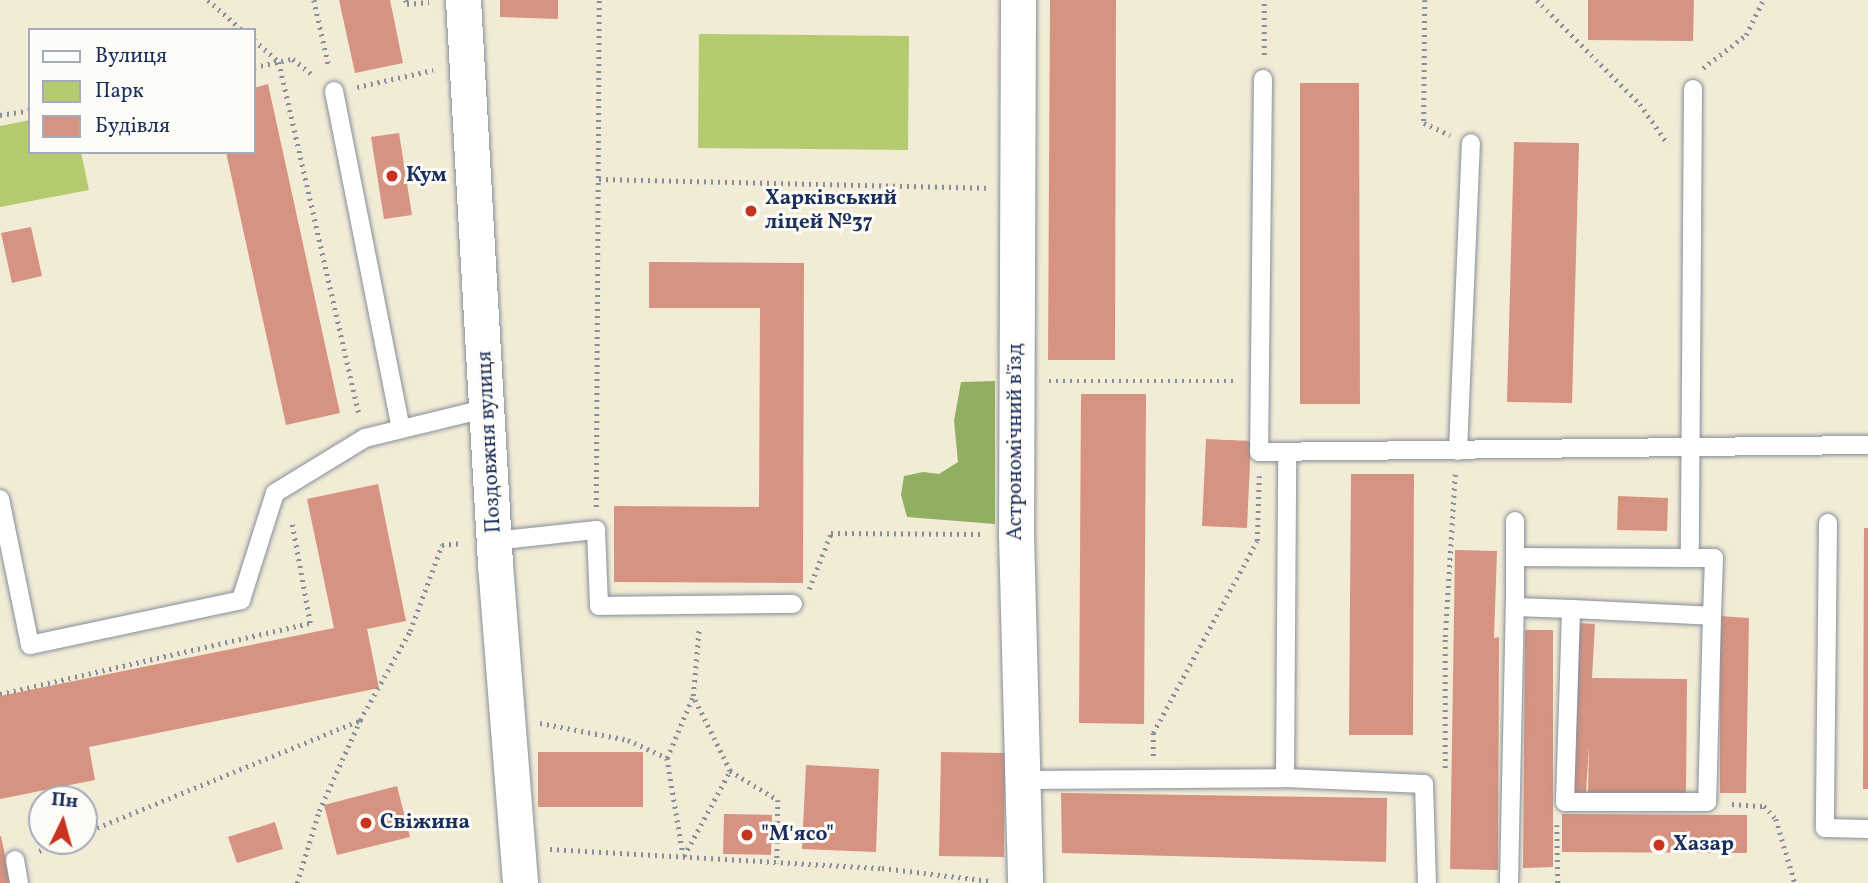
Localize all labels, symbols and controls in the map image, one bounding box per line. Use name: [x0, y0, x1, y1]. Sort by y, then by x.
legend: [28, 28, 256, 154]
text: Вулиця: [95, 42, 167, 71]
text: Парк: [95, 77, 144, 106]
text: Будівля: [95, 112, 170, 141]
place label: Кум: [406, 163, 447, 189]
marker: Кум: [384, 168, 400, 184]
place label: Харківський ліцей №37: [765, 186, 897, 236]
marker: Харківський ліцей №37: [743, 203, 759, 219]
street label: Астрономічний в'їзд: [1003, 343, 1029, 541]
street label: Поздовжня вулиця: [473, 350, 507, 534]
north arrow: [28, 785, 98, 855]
text: Пн: [50, 787, 79, 815]
place label: Свіжина: [380, 810, 470, 836]
marker: Свіжина: [358, 815, 374, 831]
place label: "М'ясо": [761, 822, 834, 848]
marker: "М'ясо": [739, 827, 755, 843]
place label: Хазар: [1673, 832, 1734, 858]
marker: Хазар: [1651, 837, 1667, 853]

